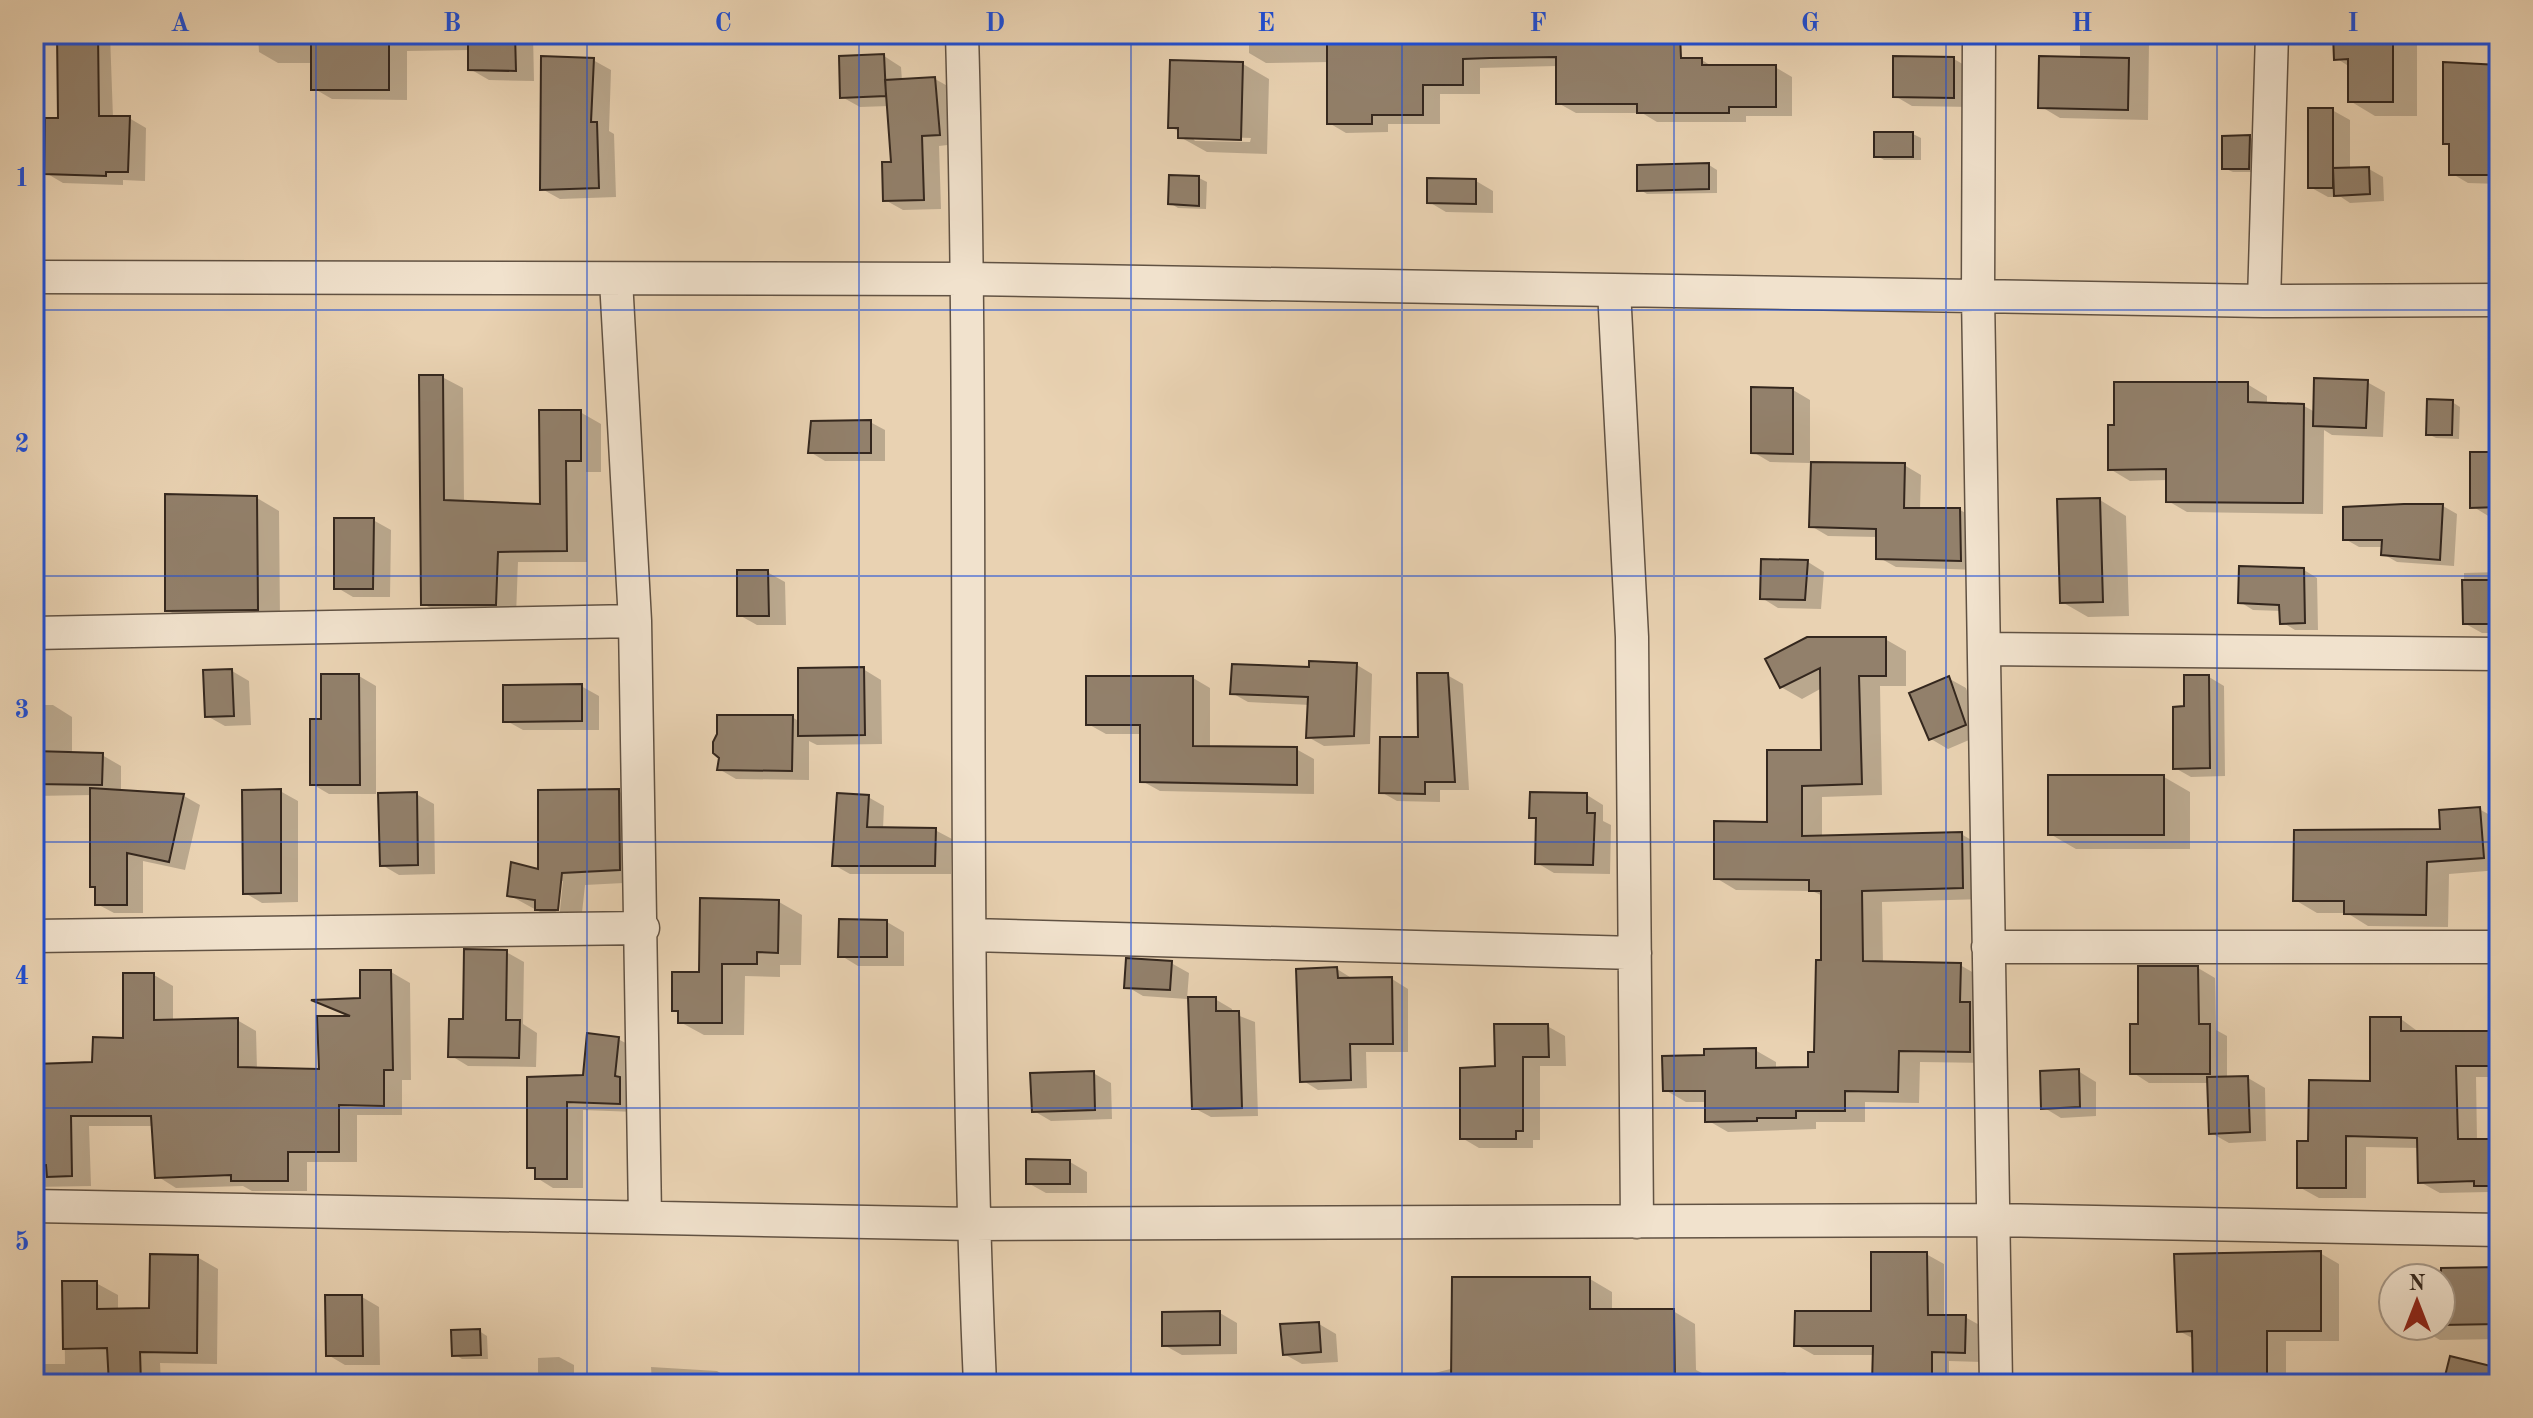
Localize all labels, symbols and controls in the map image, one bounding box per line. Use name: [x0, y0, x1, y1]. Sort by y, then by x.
text: A: [170, 11, 190, 37]
text: B: [443, 11, 461, 37]
text: C: [714, 11, 732, 37]
text: D: [985, 11, 1005, 37]
text: E: [1257, 11, 1275, 37]
text: F: [1529, 11, 1547, 37]
text: G: [1801, 11, 1819, 37]
text: H: [2071, 11, 2093, 37]
text: I: [2347, 11, 2359, 37]
text: 1: [14, 166, 30, 192]
text: 2: [14, 432, 30, 458]
text: 3: [14, 698, 30, 724]
text: 4: [14, 964, 30, 990]
text: 5: [14, 1230, 30, 1256]
north arrow: [2377, 1262, 2457, 1342]
text: N: [2409, 1273, 2426, 1295]

